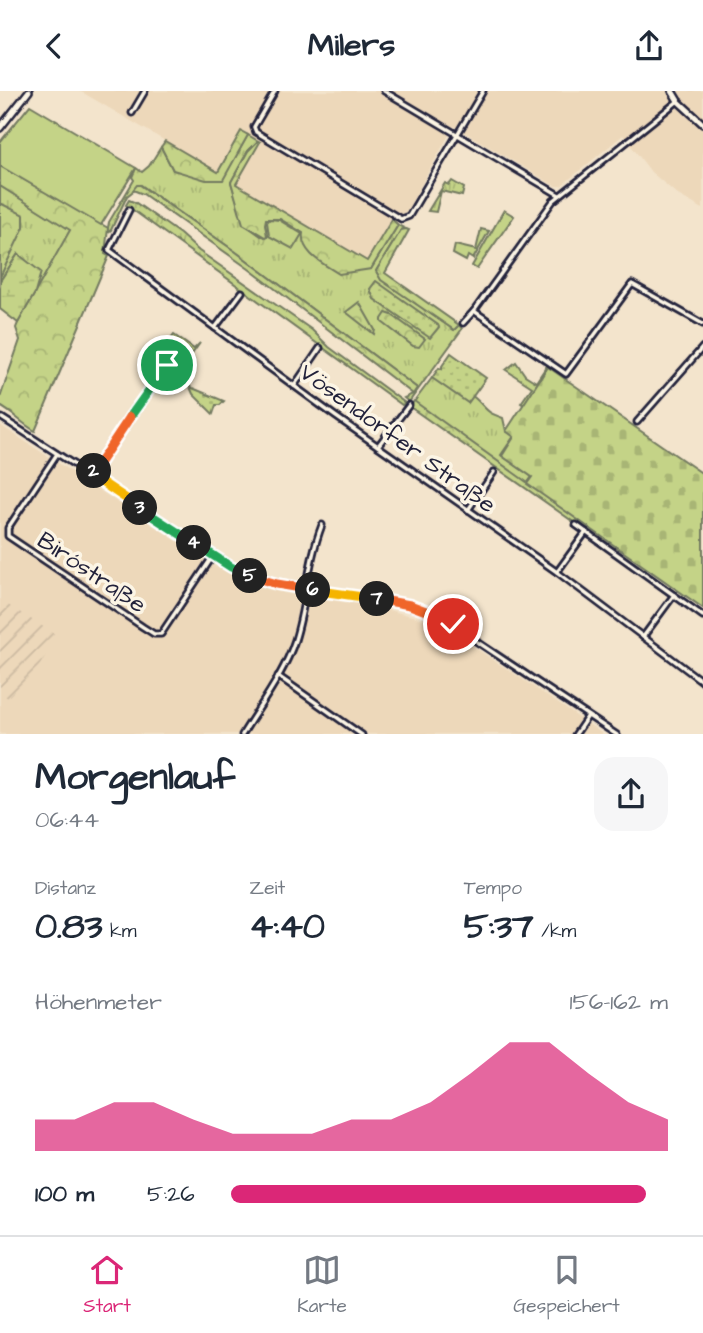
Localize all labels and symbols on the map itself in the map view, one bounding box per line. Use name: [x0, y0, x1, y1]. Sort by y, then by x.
pin: [137, 335, 197, 395]
street label: Vösendorfer Straße: [292, 356, 503, 522]
pin: 2: [76, 453, 112, 489]
pin: 3: [122, 491, 158, 525]
street label: Biróstraße: [30, 524, 153, 622]
pin: 4: [176, 525, 212, 561]
pin: 5: [232, 559, 268, 594]
pin: 6: [296, 573, 330, 607]
pin: 7: [360, 581, 394, 617]
pin: [423, 594, 483, 654]

